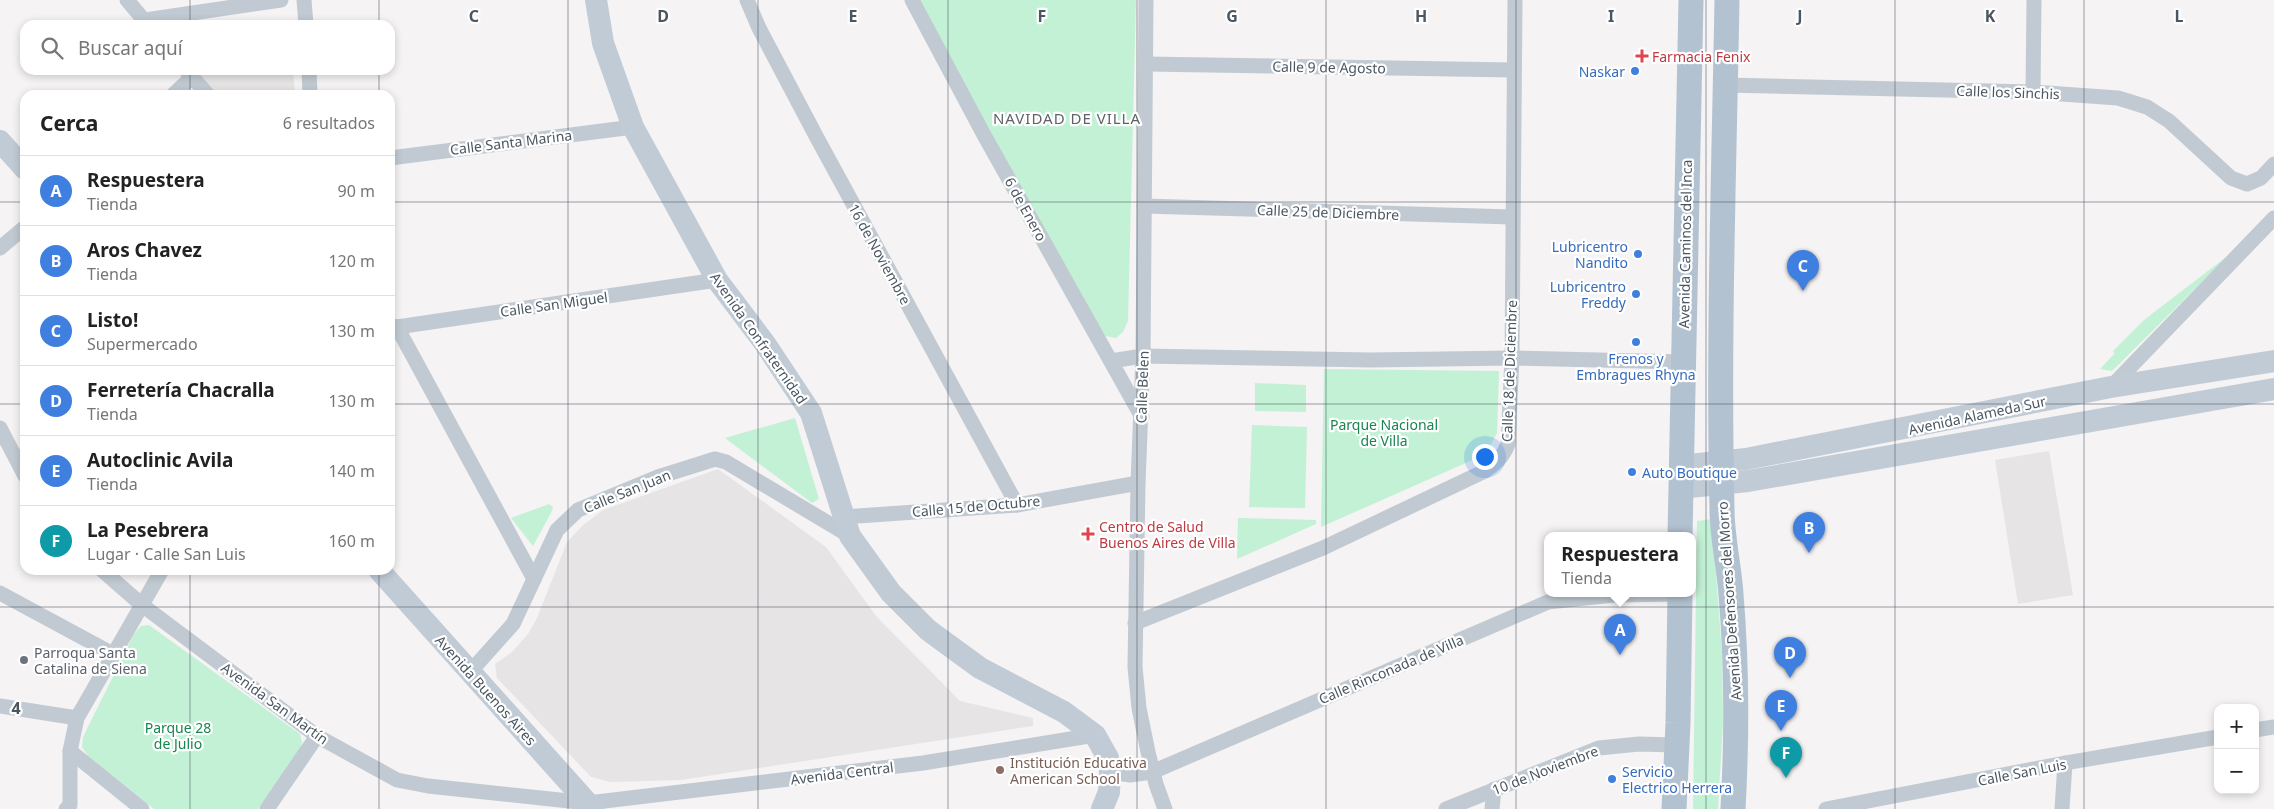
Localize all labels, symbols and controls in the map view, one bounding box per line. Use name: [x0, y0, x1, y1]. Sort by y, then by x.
text: C: [469, 5, 479, 27]
text: D: [657, 5, 669, 27]
text: E: [849, 5, 858, 27]
text: F: [1038, 5, 1046, 27]
text: G: [1226, 5, 1238, 27]
text: H: [1415, 5, 1427, 27]
text: I: [1608, 5, 1614, 27]
text: J: [1795, 5, 1803, 27]
text: K: [1985, 5, 1996, 27]
text: L: [2175, 5, 2184, 27]
search box: [20, 20, 395, 75]
icon: search: [38, 34, 66, 62]
text: Buscar aquí: [78, 35, 183, 61]
place label: Farmacia Fenix: [1652, 47, 1751, 66]
marker: Farmacia Fenix: [1636, 50, 1648, 62]
street label: Calle 9 de Agosto: [1272, 57, 1386, 77]
place label: Naskar: [1579, 62, 1625, 81]
marker: Naskar: [1629, 65, 1641, 77]
street label: Calle los Sinchis: [1956, 81, 2060, 103]
district label: NAVIDAD DE VILLA: [993, 108, 1141, 128]
text: Cerca: [40, 109, 98, 137]
text: 6 resultados: [283, 112, 375, 134]
street label: Calle Santa Marina: [449, 125, 573, 159]
street label: Avenida Caminos del Inca: [1674, 159, 1696, 329]
text: Respuestera: [87, 167, 205, 193]
street label: 6 de Enero: [1001, 174, 1051, 244]
text: A: [50, 180, 62, 202]
text: 90 m: [338, 180, 375, 202]
text: Tienda: [87, 193, 138, 215]
street label: 16 de Noviembre: [844, 200, 916, 308]
street label: Calle 25 de Diciembre: [1257, 200, 1400, 224]
text: Aros Chavez: [87, 237, 202, 263]
place label: Lubricentro Nandito: [1552, 237, 1628, 272]
marker: Lubricentro Nandito: [1632, 248, 1644, 260]
text: B: [51, 250, 61, 272]
text: 120 m: [328, 250, 375, 272]
pin: C: [1787, 250, 1819, 291]
text: Tienda: [87, 263, 138, 285]
street label: Avenida Confraternidad: [706, 268, 812, 408]
place label: Lubricentro Freddy: [1550, 277, 1627, 312]
street label: Calle San Miguel: [499, 287, 609, 321]
marker: Lubricentro Freddy: [1630, 288, 1642, 300]
street label: Calle 18 de Diciembre: [1497, 299, 1521, 442]
text: Listo!: [87, 307, 138, 333]
text: C: [51, 320, 61, 342]
text: 130 m: [328, 320, 375, 342]
text: Supermercado: [87, 333, 198, 355]
marker: Frenos y Embragues Rhyna: [1630, 336, 1642, 348]
place label: Frenos y Embragues Rhyna: [1576, 349, 1696, 384]
street label: Calle Belen: [1131, 350, 1153, 424]
text: Ferretería Chacralla: [87, 377, 275, 403]
text: D: [50, 390, 62, 412]
text: 130 m: [328, 390, 375, 412]
street label: Avenida Alameda Sur: [1907, 391, 2048, 439]
text: Tienda: [87, 403, 138, 425]
park label: Parque Nacional de Villa: [1330, 415, 1438, 450]
your location: [1472, 444, 1498, 470]
text: Autoclinic Avila: [87, 447, 233, 473]
text: E: [52, 460, 60, 482]
text: 140 m: [328, 460, 375, 482]
place label: Auto Boutique: [1642, 463, 1737, 482]
street label: Calle San Juan: [581, 465, 673, 517]
marker: Auto Boutique: [1626, 466, 1638, 478]
text: Tienda: [87, 473, 138, 495]
street label: Calle 15 de Octubre: [911, 491, 1041, 521]
street label: Avenida Defensores del Morro: [1713, 501, 1745, 701]
pin: B: [1793, 512, 1825, 553]
text: La Pesebrera: [87, 517, 209, 543]
place label: Centro de Salud Buenos Aires de Villa: [1099, 517, 1236, 552]
marker: Centro de Salud Buenos Aires de Villa: [1081, 527, 1095, 541]
text: F: [52, 530, 60, 552]
text: 160 m: [328, 530, 375, 552]
popup: [1544, 532, 1696, 597]
text: Respuestera: [1561, 541, 1679, 567]
text: Lugar · Calle San Luis: [87, 543, 246, 565]
text: Tienda: [1561, 567, 1612, 589]
pin: A: [1604, 614, 1636, 655]
street label: Calle Rinconada de Villa: [1316, 630, 1466, 708]
street label: Avenida Buenos Aires: [431, 631, 541, 749]
pin: D: [1774, 637, 1806, 678]
place label: Parroqua Santa Catalina de Siena: [34, 643, 147, 678]
marker: Parroqua Santa Catalina de Siena: [18, 654, 30, 666]
street label: Avenida San Martín: [218, 658, 332, 748]
pin: E: [1765, 690, 1797, 731]
text: 4: [11, 697, 21, 719]
map controls: [2214, 704, 2259, 794]
button: +: [2214, 704, 2259, 749]
park label: Parque 28 de Julio: [145, 718, 211, 753]
pin: F: [1770, 737, 1802, 778]
street label: 10 de Noviembre: [1489, 741, 1601, 799]
button: −: [2214, 749, 2259, 794]
place label: Institución Educativa American School: [1010, 753, 1147, 788]
street label: Calle San Luis: [1976, 754, 2068, 790]
street label: Avenida Central: [789, 757, 895, 789]
place label: Servicio Electrico Herrera: [1622, 762, 1732, 797]
marker: Institución Educativa American School: [994, 764, 1006, 776]
marker: Servicio Electrico Herrera: [1606, 773, 1618, 785]

